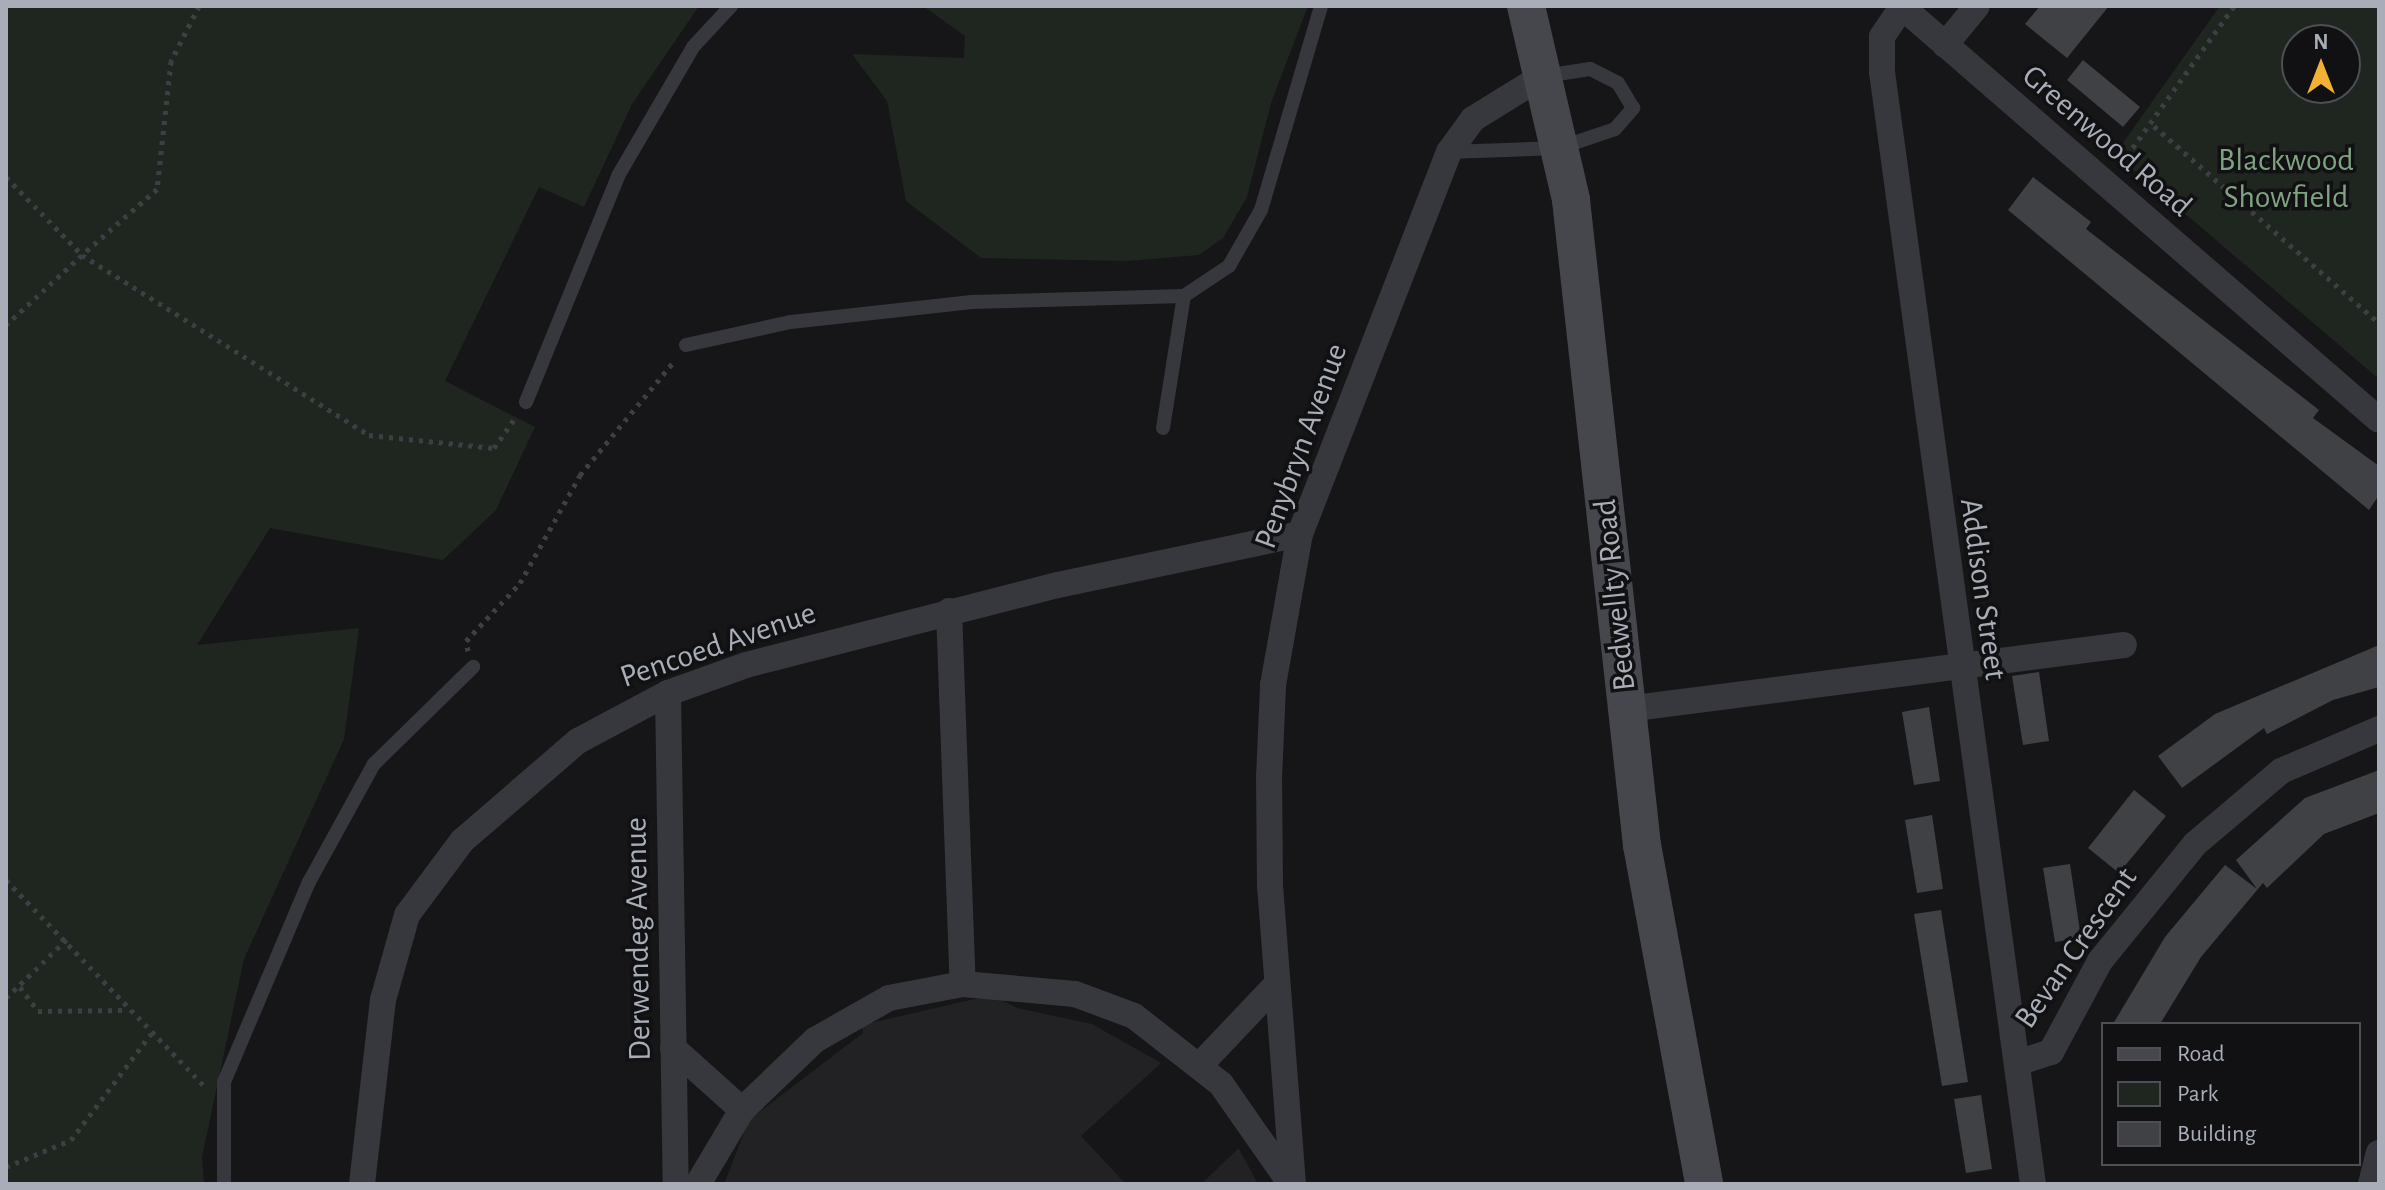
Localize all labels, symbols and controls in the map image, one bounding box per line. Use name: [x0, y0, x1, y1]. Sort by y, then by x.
north arrow: [2281, 24, 2361, 104]
text: N: [2313, 31, 2329, 53]
street label: Greenwood Road: [2014, 57, 2200, 225]
park label: Blackwood Showfield: [2218, 142, 2354, 217]
street label: Penybryn Avenue: [1246, 338, 1356, 554]
street label: Addison Street: [1951, 496, 2015, 682]
street label: Bedwellty Road: [1586, 497, 1644, 693]
street label: Pencoed Avenue: [615, 594, 821, 696]
street label: Derwendeg Avenue: [617, 817, 659, 1061]
street label: Bevan Crescent: [2006, 860, 2146, 1036]
legend: [2101, 1022, 2361, 1166]
text: Road: [2177, 1042, 2225, 1066]
text: Park: [2177, 1082, 2218, 1106]
text: Building: [2177, 1122, 2256, 1146]

